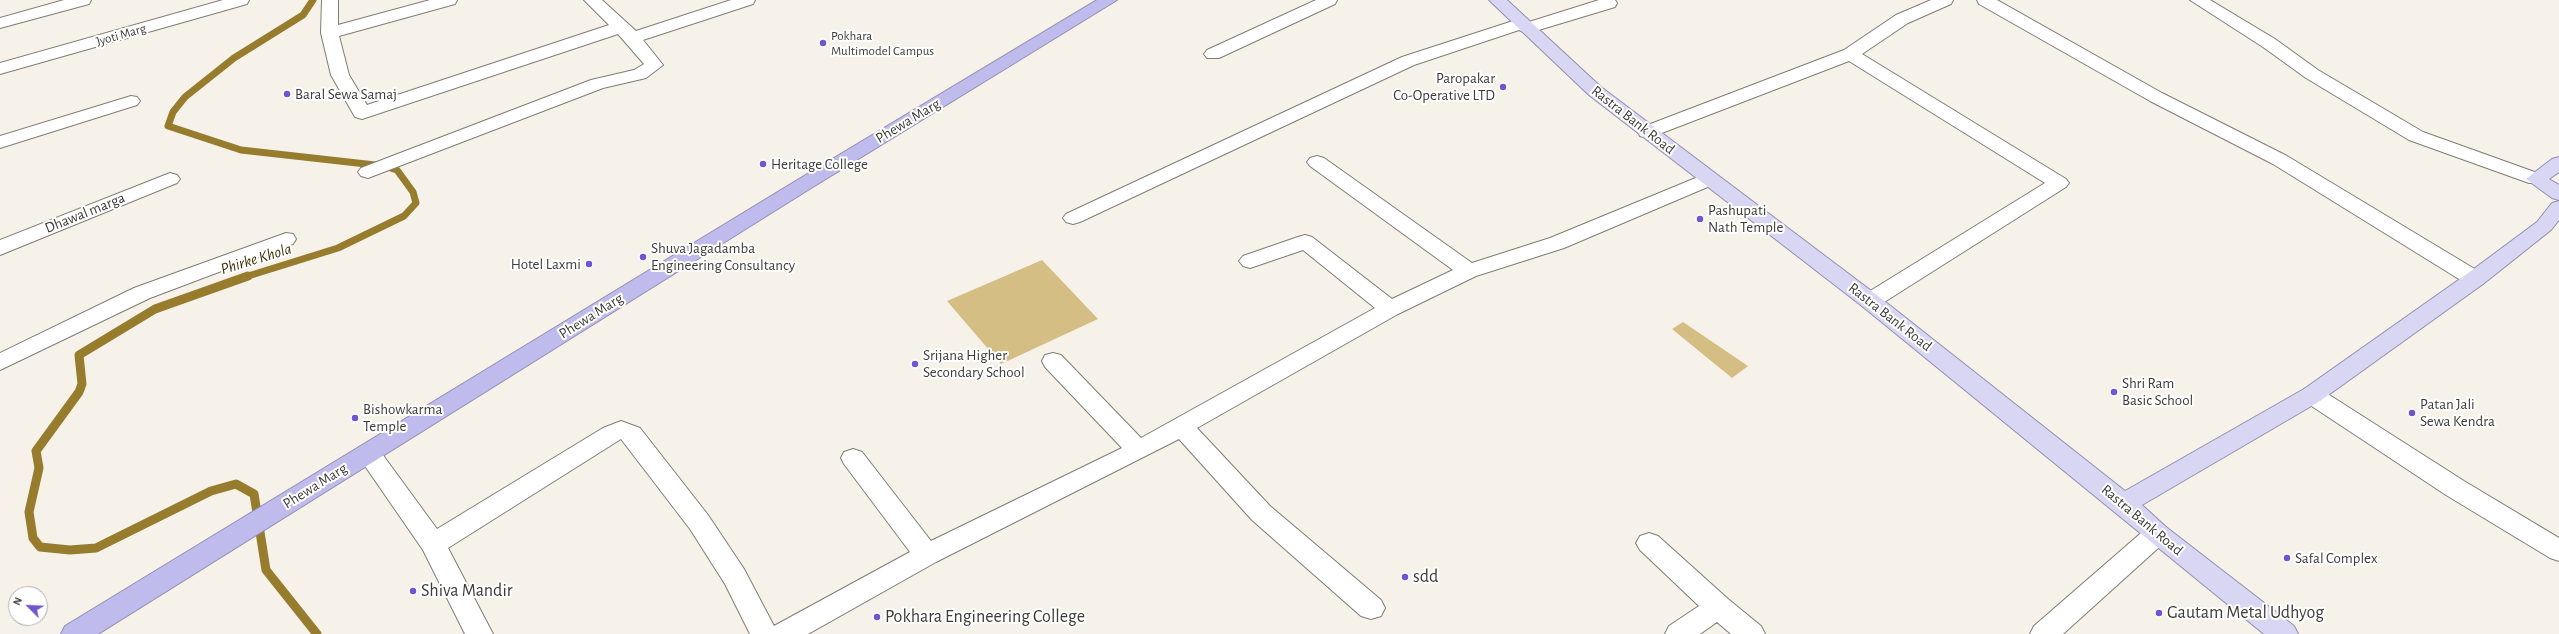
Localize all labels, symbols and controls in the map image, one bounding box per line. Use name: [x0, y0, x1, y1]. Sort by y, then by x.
street label: Jyoti Marg: [94, 20, 148, 50]
place label: Pokhara Multimodel Campus: [831, 28, 934, 59]
marker: Pokhara Multimodel Campus: [818, 38, 828, 48]
place label: Paropakar Co-Operative LTD: [1393, 69, 1495, 104]
marker: Paropakar Co-Operative LTD: [1498, 82, 1508, 92]
street label: Rastra Bank Road: [1588, 82, 1678, 158]
place label: Baral Sewa Samaj: [295, 85, 397, 103]
marker: Baral Sewa Samaj: [282, 89, 292, 99]
street label: Phewa Marg: [872, 95, 944, 147]
place label: Heritage College: [771, 155, 868, 173]
marker: Heritage College: [758, 159, 768, 169]
street label: Dhawal marga: [42, 189, 128, 237]
place label: Pashupati Nath Temple: [1708, 201, 1783, 236]
marker: Pashupati Nath Temple: [1695, 214, 1705, 224]
water label: Phirke Khola: [218, 239, 294, 279]
place label: Shuva Jagadamba Engineering Consultancy: [651, 239, 795, 274]
marker: Shuva Jagadamba Engineering Consultancy: [638, 252, 648, 262]
place label: Hotel Laxmi: [511, 255, 581, 273]
marker: Hotel Laxmi: [584, 259, 594, 269]
street label: Rastra Bank Road: [1845, 279, 1935, 355]
street label: Phewa Marg: [556, 289, 626, 343]
place label: Srijana Higher Secondary School: [923, 346, 1025, 381]
marker: Srijana Higher Secondary School: [910, 359, 920, 369]
place label: Shri Ram Basic School: [2122, 374, 2193, 409]
marker: Shri Ram Basic School: [2109, 387, 2119, 397]
place label: Patan Jali Sewa Kendra: [2420, 395, 2495, 430]
place label: Bishowkarma Temple: [363, 400, 442, 435]
marker: Patan Jali Sewa Kendra: [2407, 408, 2417, 418]
marker: Bishowkarma Temple: [350, 413, 360, 423]
street label: Phewa Marg: [280, 459, 350, 513]
street label: Rastra Bank Road: [2097, 481, 2187, 559]
place label: Safal Complex: [2295, 549, 2378, 567]
marker: Safal Complex: [2282, 553, 2292, 563]
place label: sdd: [1413, 566, 1438, 588]
marker: sdd: [1400, 572, 1410, 582]
place label: Shiva Mandir: [421, 580, 513, 602]
north arrow: [8, 586, 48, 626]
marker: Shiva Mandir: [408, 586, 418, 596]
text: N: [11, 596, 24, 607]
place label: Gautam Metal Udhyog: [2167, 602, 2324, 624]
place label: Pokhara Engineering College: [885, 606, 1085, 628]
marker: Gautam Metal Udhyog: [2154, 608, 2164, 618]
marker: Pokhara Engineering College: [872, 612, 882, 622]

